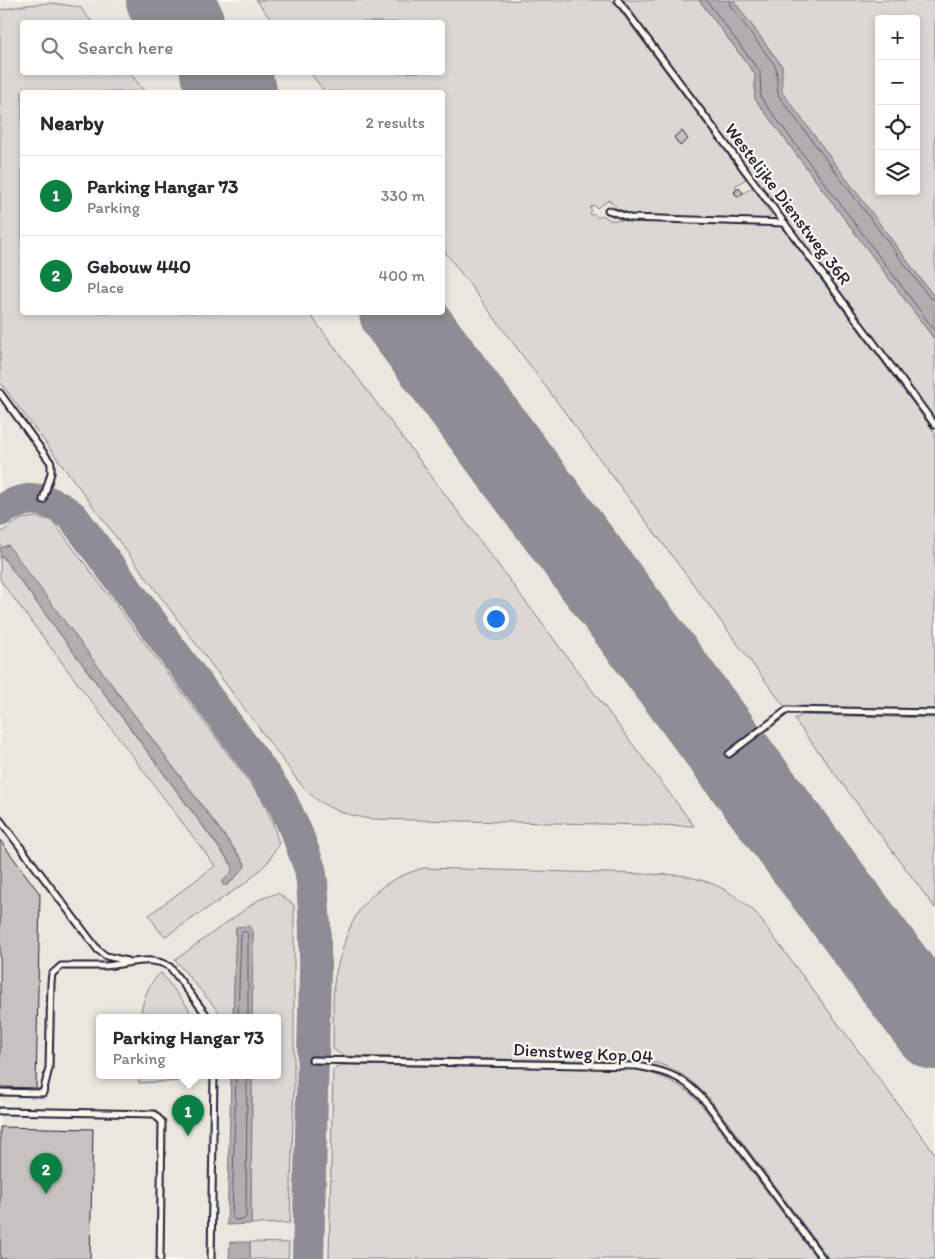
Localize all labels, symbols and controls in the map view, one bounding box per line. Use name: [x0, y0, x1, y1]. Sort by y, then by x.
map controls: [875, 15, 920, 195]
button: +: [875, 15, 920, 60]
search box: [20, 20, 445, 75]
icon: search: [38, 34, 66, 62]
text: Search here: [78, 36, 173, 59]
button: −: [875, 60, 920, 105]
button: locate: [875, 105, 920, 150]
text: Nearby: [40, 110, 104, 135]
text: 2 results: [365, 113, 425, 132]
street label: Westelijke Dienstweg 36R: [720, 119, 856, 289]
button: layers: [875, 150, 920, 195]
text: Parking Hangar 73: [87, 175, 238, 198]
text: 1: [52, 186, 60, 205]
text: 330 m: [381, 186, 425, 205]
text: Parking: [87, 198, 140, 217]
text: Gebouw 440: [87, 255, 191, 278]
text: 2: [52, 266, 60, 285]
text: 400 m: [379, 266, 425, 285]
text: Place: [87, 278, 124, 297]
your location: [483, 606, 509, 632]
popup: [96, 1014, 281, 1079]
text: Parking Hangar 73: [113, 1026, 264, 1049]
street label: Dienstweg Kop 04: [512, 1038, 654, 1068]
text: Parking: [113, 1049, 166, 1068]
pin: 1: [172, 1095, 204, 1136]
pin: 2: [30, 1153, 62, 1194]

